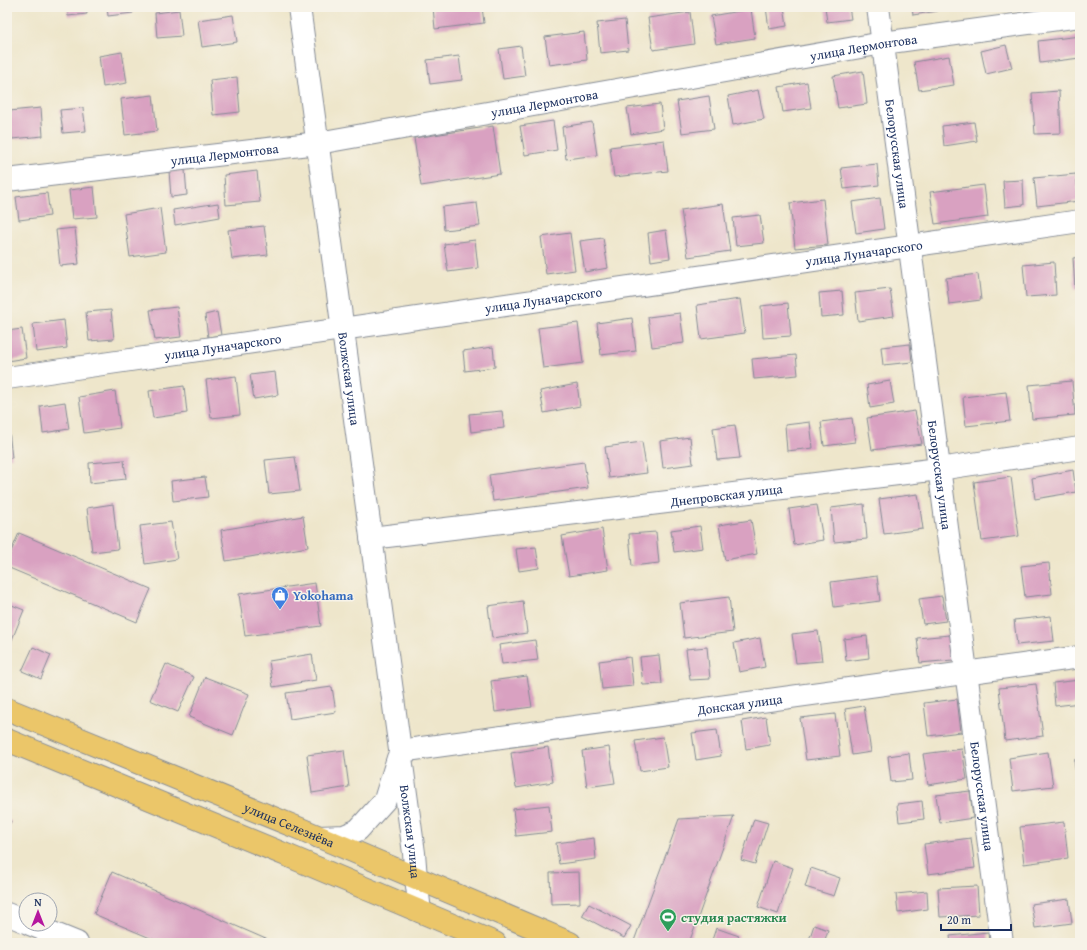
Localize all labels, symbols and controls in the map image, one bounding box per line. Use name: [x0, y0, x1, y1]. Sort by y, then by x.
street label: улица Лермонтова: [807, 29, 919, 65]
street label: улица Лермонтова: [488, 84, 600, 122]
street label: Белорусская улица: [881, 98, 914, 210]
street label: улица Лермонтова: [169, 138, 280, 170]
street label: улица Луначарского: [803, 235, 924, 271]
street label: улица Луначарского: [482, 282, 603, 318]
street label: улица Луначарского: [162, 328, 283, 365]
street label: Волжская улица: [334, 331, 365, 427]
street label: Белорусская улица: [923, 419, 957, 532]
street label: Днепровская улица: [668, 479, 784, 511]
shop icon: Yokohama: [270, 585, 290, 610]
place label: Yokohama: [293, 586, 354, 605]
street label: Донская улица: [695, 689, 784, 719]
street label: Белорусская улица: [966, 740, 999, 853]
street label: Волжская улица: [395, 784, 426, 880]
street label: улица Селезнёва: [240, 797, 338, 852]
north arrow: [18, 892, 58, 932]
text: N: [34, 894, 42, 910]
scale bar: [941, 906, 1011, 932]
sports icon: студия растяжки: [658, 907, 678, 932]
place label: студия растяжки: [681, 908, 787, 927]
text: 20 m: [947, 911, 971, 928]

